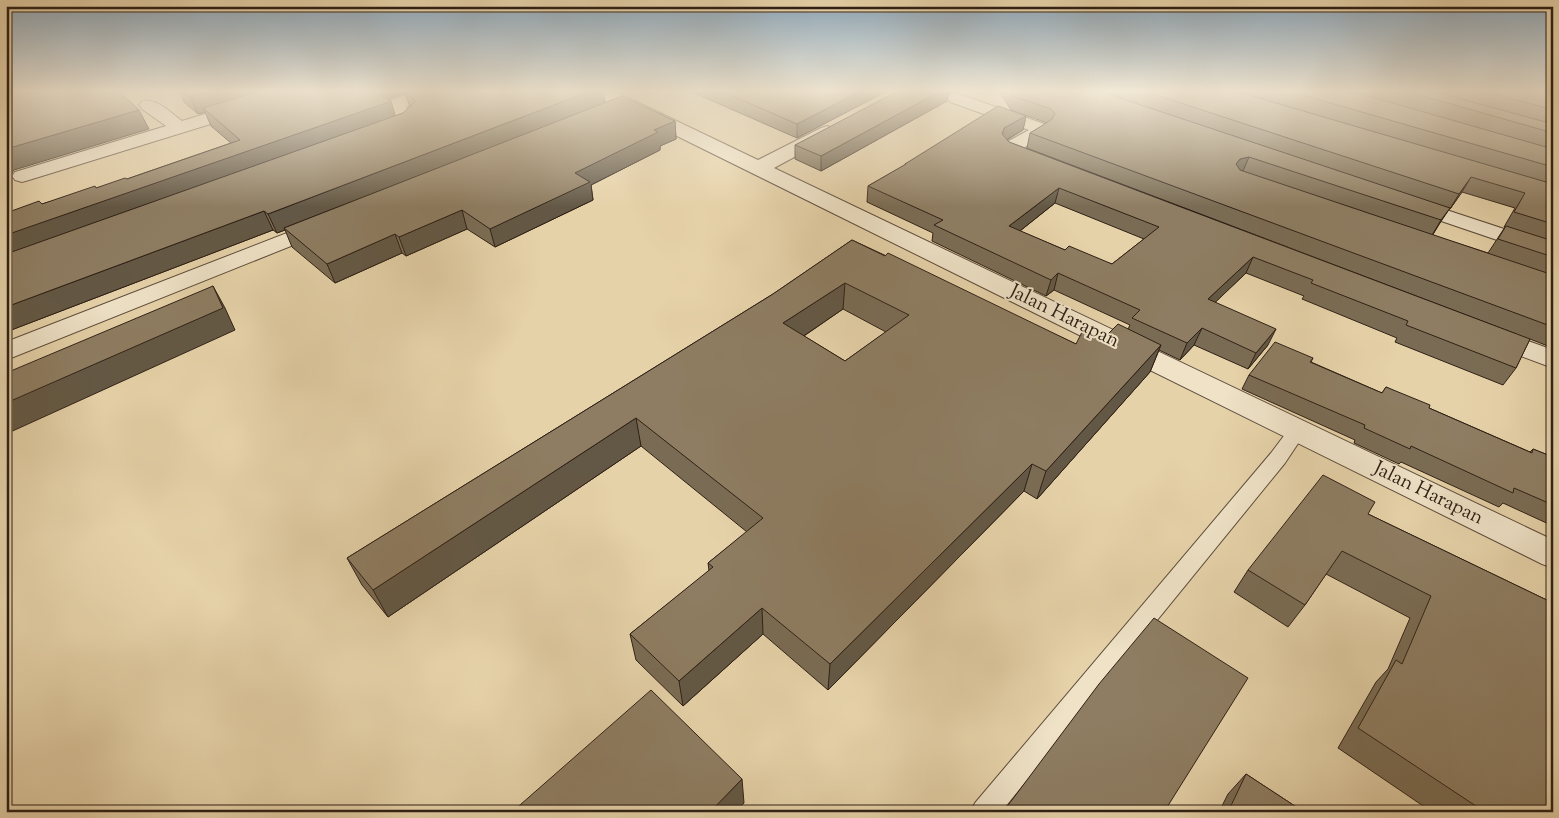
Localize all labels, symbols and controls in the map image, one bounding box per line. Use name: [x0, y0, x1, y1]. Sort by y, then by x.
street label: Jalan Harapan: [1003, 277, 1124, 356]
street label: Jalan Harapan: [1367, 454, 1488, 533]

